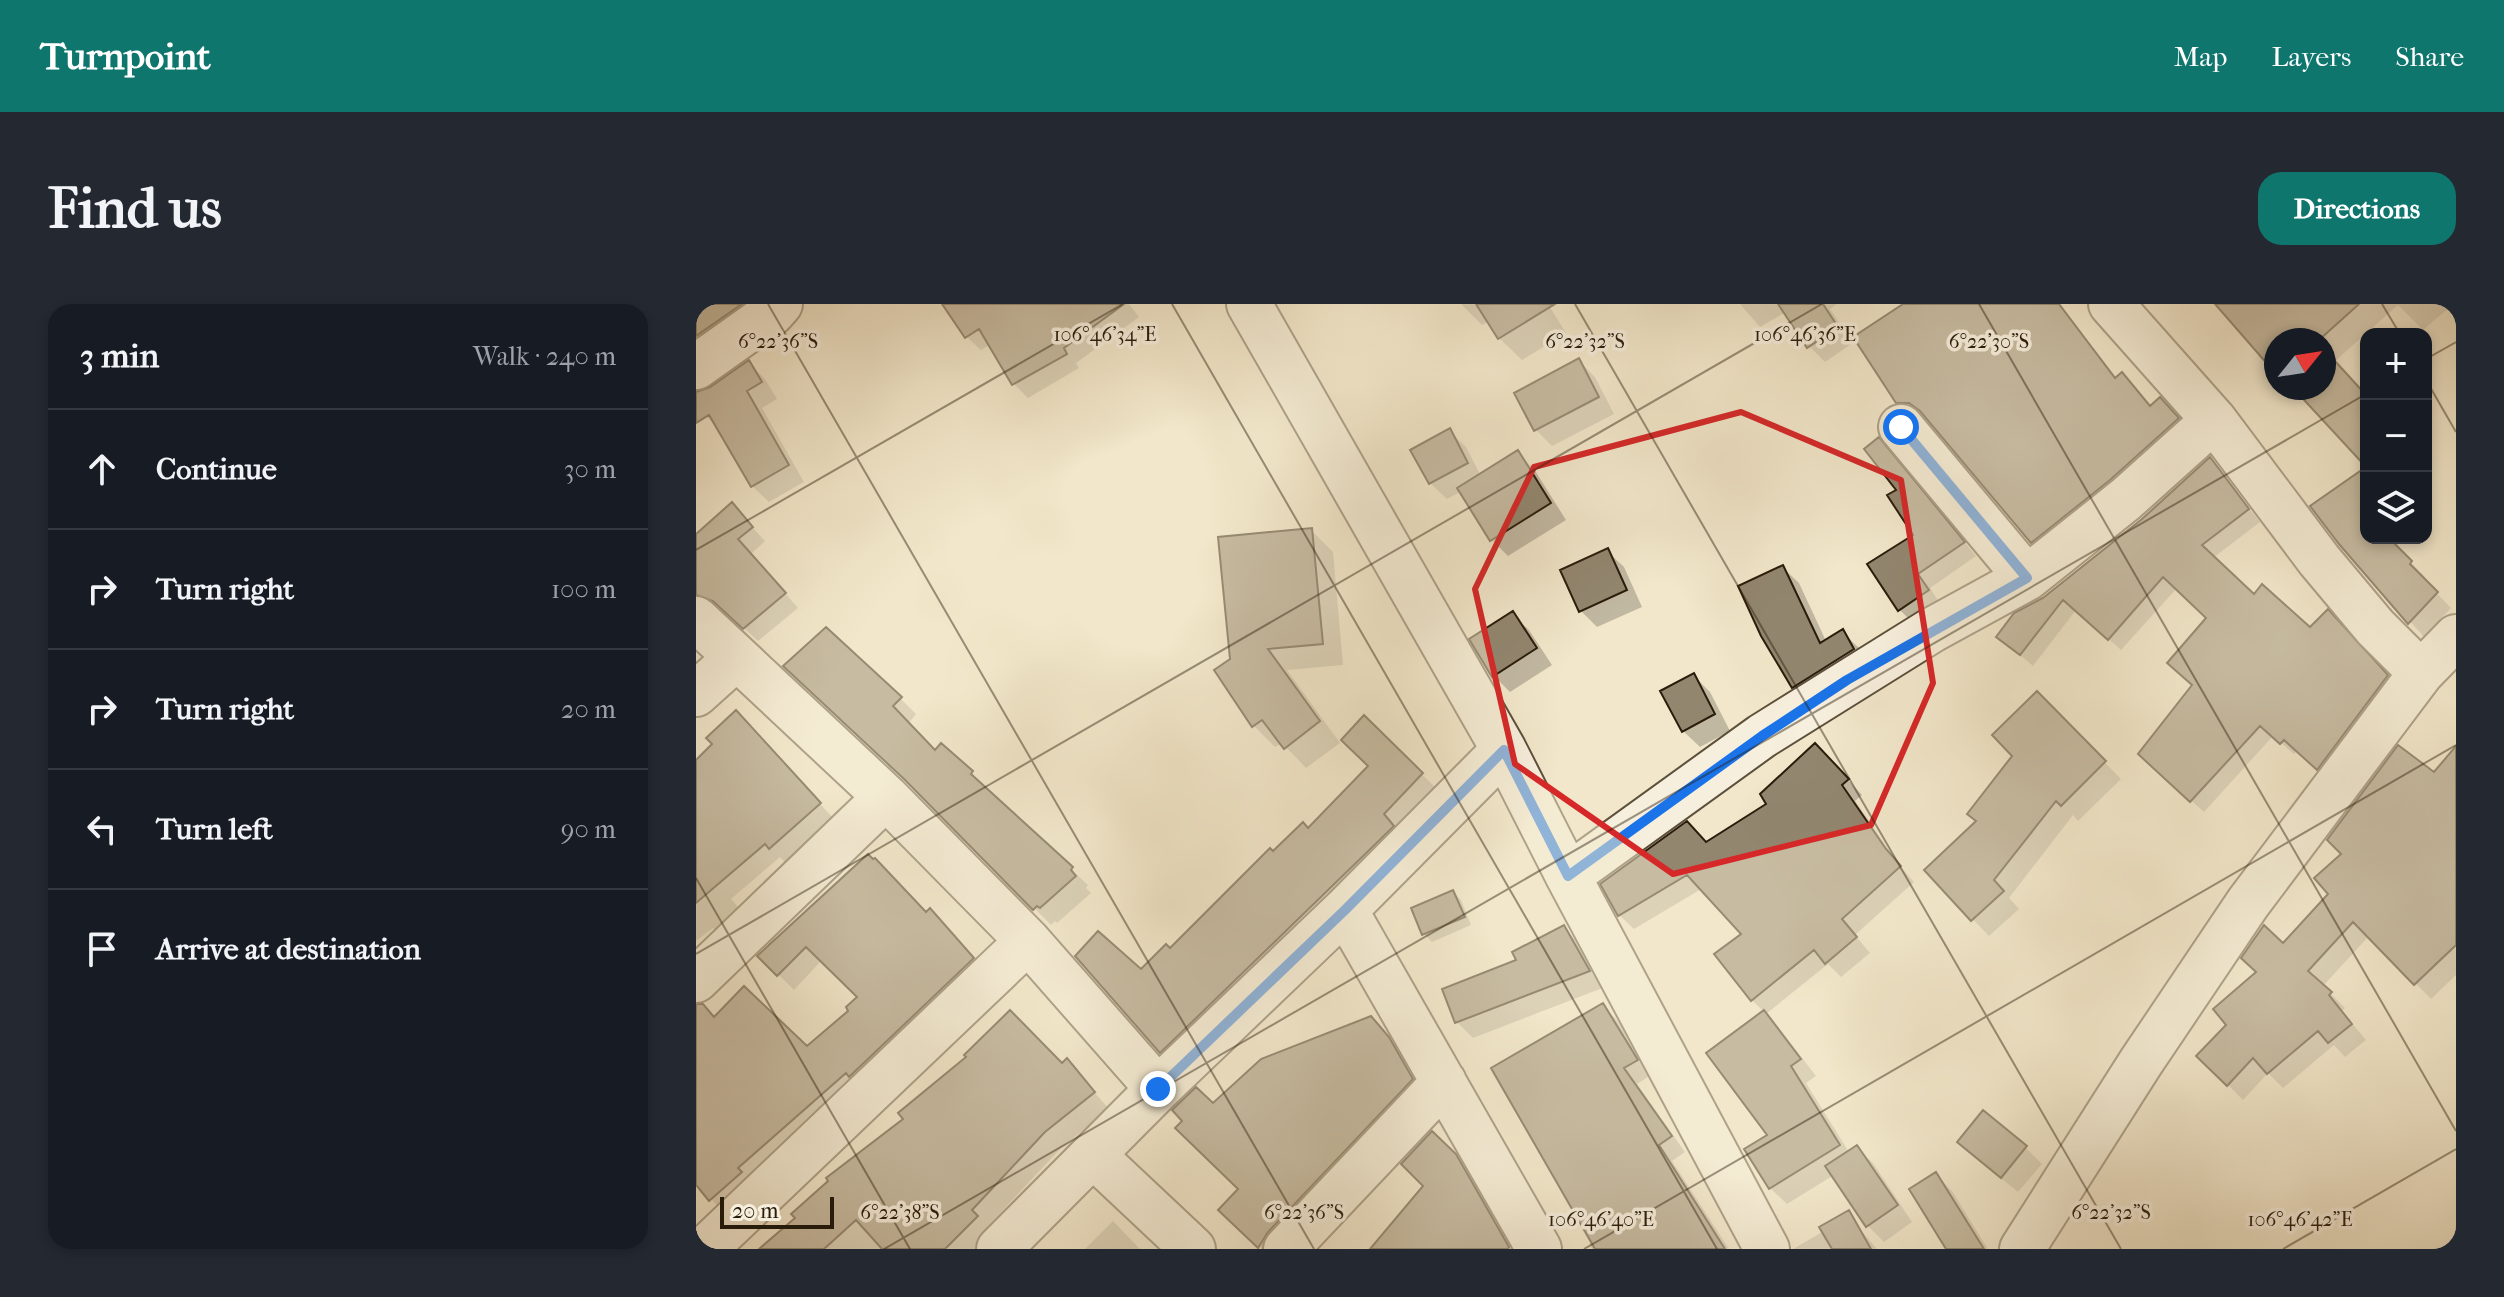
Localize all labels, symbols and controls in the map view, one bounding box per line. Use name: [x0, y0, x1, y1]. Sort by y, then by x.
text: Turnpoint: [40, 34, 211, 79]
text: Map: [2174, 40, 2227, 73]
text: Layers: [2271, 40, 2351, 73]
text: Share: [2395, 40, 2464, 73]
button: Directions: [2258, 172, 2456, 245]
text: Find us: [48, 176, 222, 241]
text: 106°46'34"E: [1053, 323, 1157, 346]
text: 106°46'36"E: [1754, 323, 1856, 346]
north arrow: [2264, 328, 2336, 400]
map controls: [2360, 328, 2432, 544]
button: +: [2360, 328, 2432, 400]
text: 6°22'36"S: [738, 330, 818, 353]
text: 6°22'32"S: [1545, 330, 1625, 353]
text: 6°22'30"S: [1949, 330, 2029, 353]
text: 3 min: [80, 336, 159, 376]
text: Walk · 240 m: [473, 341, 616, 372]
button: −: [2360, 400, 2432, 472]
route start: [1883, 409, 1919, 445]
icon: ahead: [80, 447, 124, 491]
text: Continue: [156, 452, 277, 487]
text: 30 m: [564, 454, 616, 485]
button: layers: [2360, 472, 2432, 544]
icon: right: [80, 567, 124, 611]
text: Turn right: [156, 572, 294, 607]
text: 100 m: [551, 574, 616, 605]
icon: right: [80, 687, 124, 731]
text: Turn right: [156, 692, 294, 727]
text: 20 m: [561, 694, 616, 725]
icon: left: [80, 807, 124, 851]
text: Turn left: [156, 812, 273, 847]
text: 90 m: [561, 814, 616, 845]
icon: arrive: [80, 927, 124, 971]
text: Arrive at destination: [156, 932, 421, 967]
route end: [1140, 1071, 1176, 1107]
scale bar: [720, 1193, 834, 1229]
text: 20 m: [732, 1198, 778, 1224]
text: 6°22'38"S: [860, 1201, 940, 1224]
text: 6°22'36"S: [1264, 1201, 1344, 1224]
text: 6°22'32"S: [2071, 1201, 2151, 1224]
text: 106°46'40"E: [1548, 1208, 1654, 1231]
text: 106°46'42"E: [2247, 1208, 2353, 1231]

